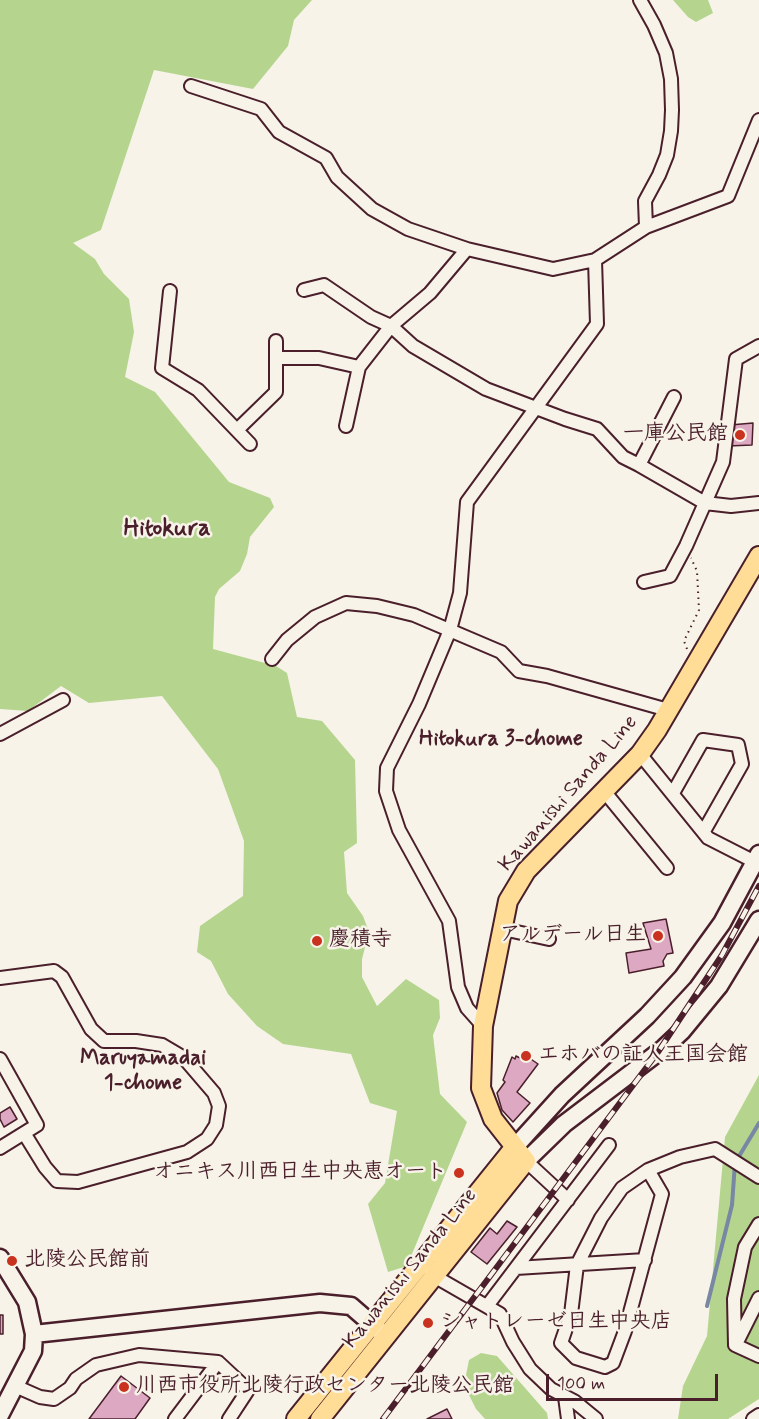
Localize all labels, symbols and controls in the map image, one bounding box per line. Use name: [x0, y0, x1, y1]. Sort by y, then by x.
place label: 一庫公民館: [623, 422, 728, 448]
marker: 一庫公民館: [733, 428, 747, 442]
district label: Hitokura: [124, 516, 210, 544]
street label: Kawanishi Sanda Line: [494, 711, 644, 877]
district label: Hitokura 3-chome: [419, 727, 583, 753]
place label: アルデール日生: [499, 923, 646, 949]
place label: 慶積寺: [329, 928, 392, 954]
marker: アルデール日生: [651, 929, 665, 943]
marker: 慶積寺: [310, 934, 324, 948]
place label: エホバの証人王国会館: [538, 1043, 748, 1069]
district label: Maruyamadai 1-chome: [80, 1046, 206, 1098]
marker: エホバの証人王国会館: [519, 1049, 533, 1063]
place label: オニキス川西日生中央恵オート: [153, 1160, 447, 1186]
marker: オニキス川西日生中央恵オート: [452, 1166, 466, 1180]
street label: Kawanishi Sanda Line: [339, 1184, 483, 1354]
place label: 北陵公民館前: [24, 1248, 150, 1274]
marker: 北陵公民館前: [5, 1254, 19, 1268]
place label: シャトレーゼ日生中央店: [440, 1310, 672, 1336]
marker: シャトレーゼ日生中央店: [421, 1316, 435, 1330]
scale bar: [549, 1362, 722, 1400]
text: 100 m: [557, 1372, 605, 1396]
place label: 川西市役所北陵行政センター北陵公民館: [136, 1374, 514, 1400]
marker: 川西市役所北陵行政センター北陵公民館: [117, 1380, 131, 1394]

